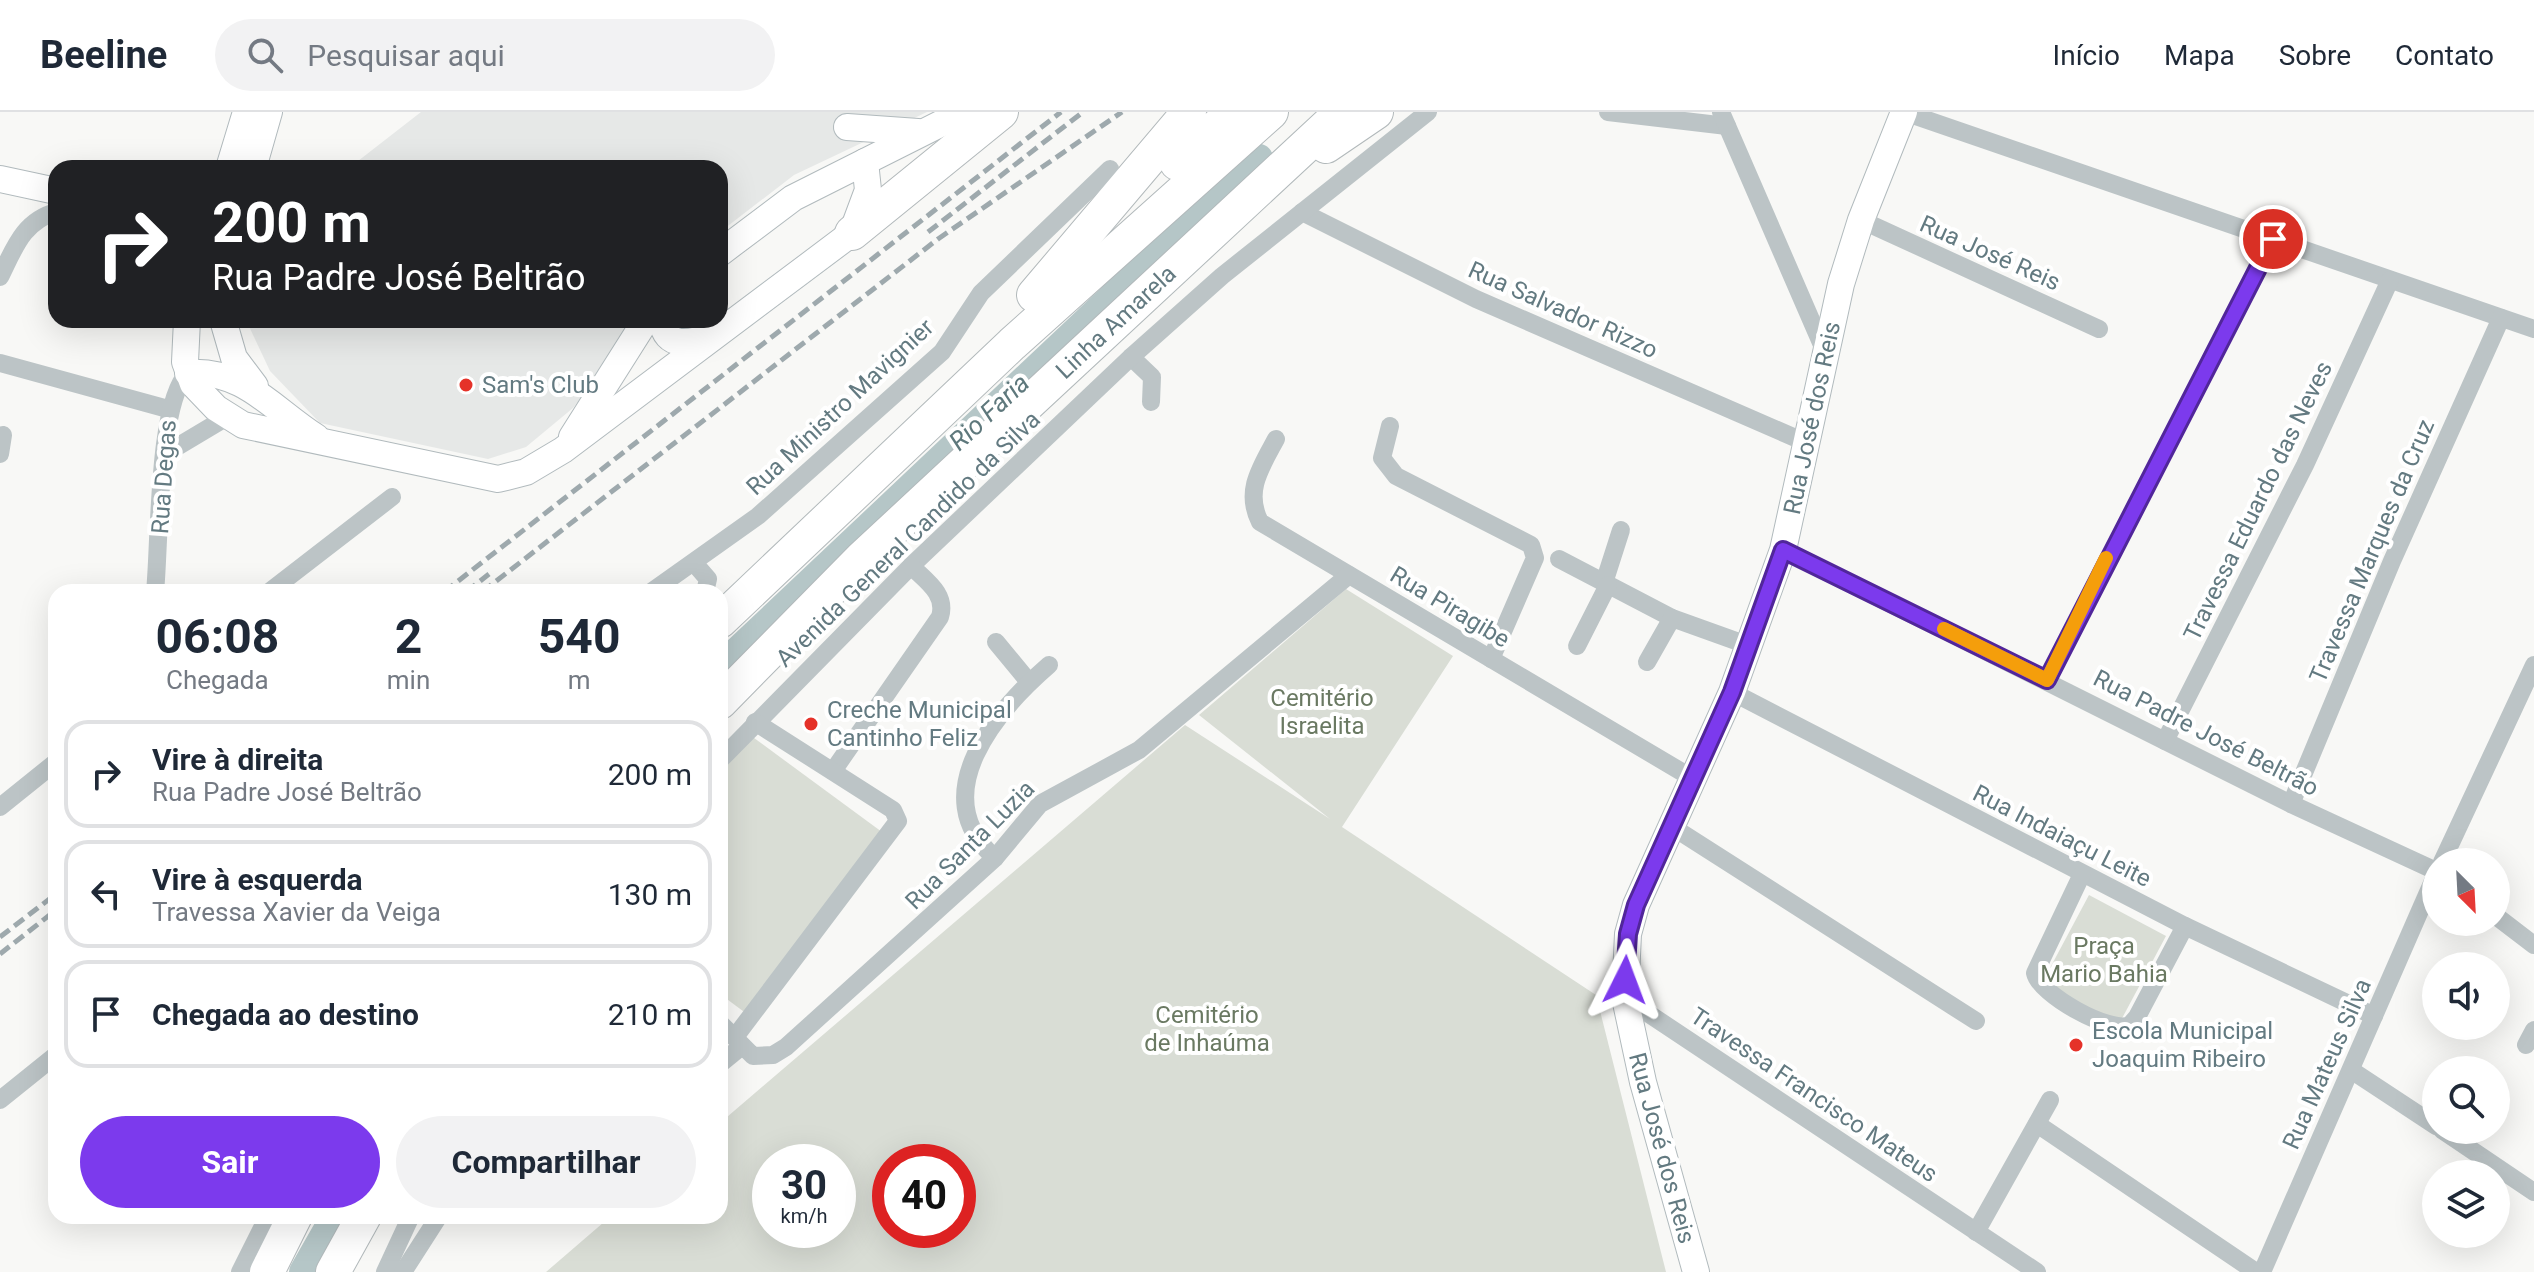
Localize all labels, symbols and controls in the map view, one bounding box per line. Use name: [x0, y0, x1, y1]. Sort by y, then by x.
search box: [215, 19, 775, 91]
text: Beeline: [40, 33, 167, 77]
icon: search: [243, 33, 287, 77]
text: Pesquisar aqui: [307, 38, 505, 73]
text: Início: [2053, 39, 2120, 72]
text: Mapa: [2164, 39, 2235, 72]
text: Sobre: [2279, 39, 2351, 72]
text: Contato: [2395, 39, 2494, 72]
text: 200 m: [212, 190, 371, 256]
icon: right: [80, 192, 184, 296]
pin: [2239, 205, 2307, 273]
street label: Rua José Reis: [1915, 210, 2065, 296]
icon: arrive: [2251, 217, 2295, 261]
street label: Rua Salvador Rizzo: [1464, 256, 1662, 364]
text: Rua Padre José Beltrão: [212, 257, 585, 299]
street label: Linha Amarela: [1050, 259, 1182, 385]
street label: Rua Ministro Mavignier: [741, 313, 939, 501]
street label: Rua José dos Reis: [1778, 319, 1846, 517]
street label: Travessa Eduardo das Neves: [2178, 357, 2338, 645]
water label: Rio Faria: [943, 368, 1035, 456]
place label: Sam's Club: [482, 371, 599, 399]
marker: Sam's Club: [457, 376, 475, 394]
street label: Avenida General Candido da Silva: [770, 405, 1046, 673]
street label: Travessa Marques da Cruz: [2304, 415, 2440, 687]
street label: Rua Degas: [146, 419, 182, 535]
street label: Rua Piragibe: [1385, 560, 1515, 654]
text: 06:08: [156, 608, 279, 665]
text: 2: [395, 608, 422, 665]
text: 540: [538, 608, 620, 665]
street label: Rua Padre José Beltrão: [2089, 664, 2323, 802]
text: Chegada: [166, 665, 269, 695]
text: min: [387, 665, 430, 695]
text: m: [568, 665, 591, 695]
park label: Cemitério Israelita: [1270, 684, 1374, 740]
place label: Creche Municipal Cantinho Feliz: [827, 696, 1012, 752]
marker: Creche Municipal Cantinho Feliz: [802, 715, 820, 733]
text: Vire à direita: [152, 742, 323, 777]
icon: right: [84, 752, 128, 796]
text: 200 m: [608, 757, 692, 792]
street label: Rua Santa Luzia: [900, 775, 1040, 915]
text: Rua Padre José Beltrão: [152, 777, 422, 807]
street label: Rua Indaiaçu Leite: [1968, 779, 2156, 893]
north arrow: [2422, 848, 2510, 936]
map controls: [2422, 848, 2510, 1248]
text: Vire à esquerda: [152, 862, 363, 897]
icon: left: [84, 872, 128, 916]
text: 130 m: [608, 877, 692, 912]
text: Travessa Xavier da Veiga: [152, 897, 441, 927]
park label: Praça Mario Bahia: [2040, 932, 2168, 988]
position arrow: [1583, 938, 1667, 1022]
button: sound: [2422, 952, 2510, 1040]
street label: Rua Mateus Silva: [2277, 974, 2377, 1154]
icon: arrive: [84, 992, 128, 1036]
text: Chegada ao destino: [152, 997, 419, 1032]
text: 210 m: [608, 997, 692, 1032]
park label: Cemitério de Inhaúma: [1144, 1001, 1270, 1057]
street label: Travessa Francisco Mateus: [1685, 1002, 1943, 1188]
place label: Escola Municipal Joaquim Ribeiro: [2092, 1017, 2273, 1073]
marker: Escola Municipal Joaquim Ribeiro: [2067, 1036, 2085, 1054]
street label: Rua José dos Reis: [1623, 1050, 1701, 1246]
button: search: [2422, 1056, 2510, 1144]
button: Sair: [80, 1116, 380, 1208]
button: Compartilhar: [396, 1116, 696, 1208]
speed limit sign: 40: [872, 1144, 976, 1248]
button: layers: [2422, 1160, 2510, 1248]
text: 30: [781, 1162, 827, 1209]
text: km/h: [781, 1204, 827, 1228]

